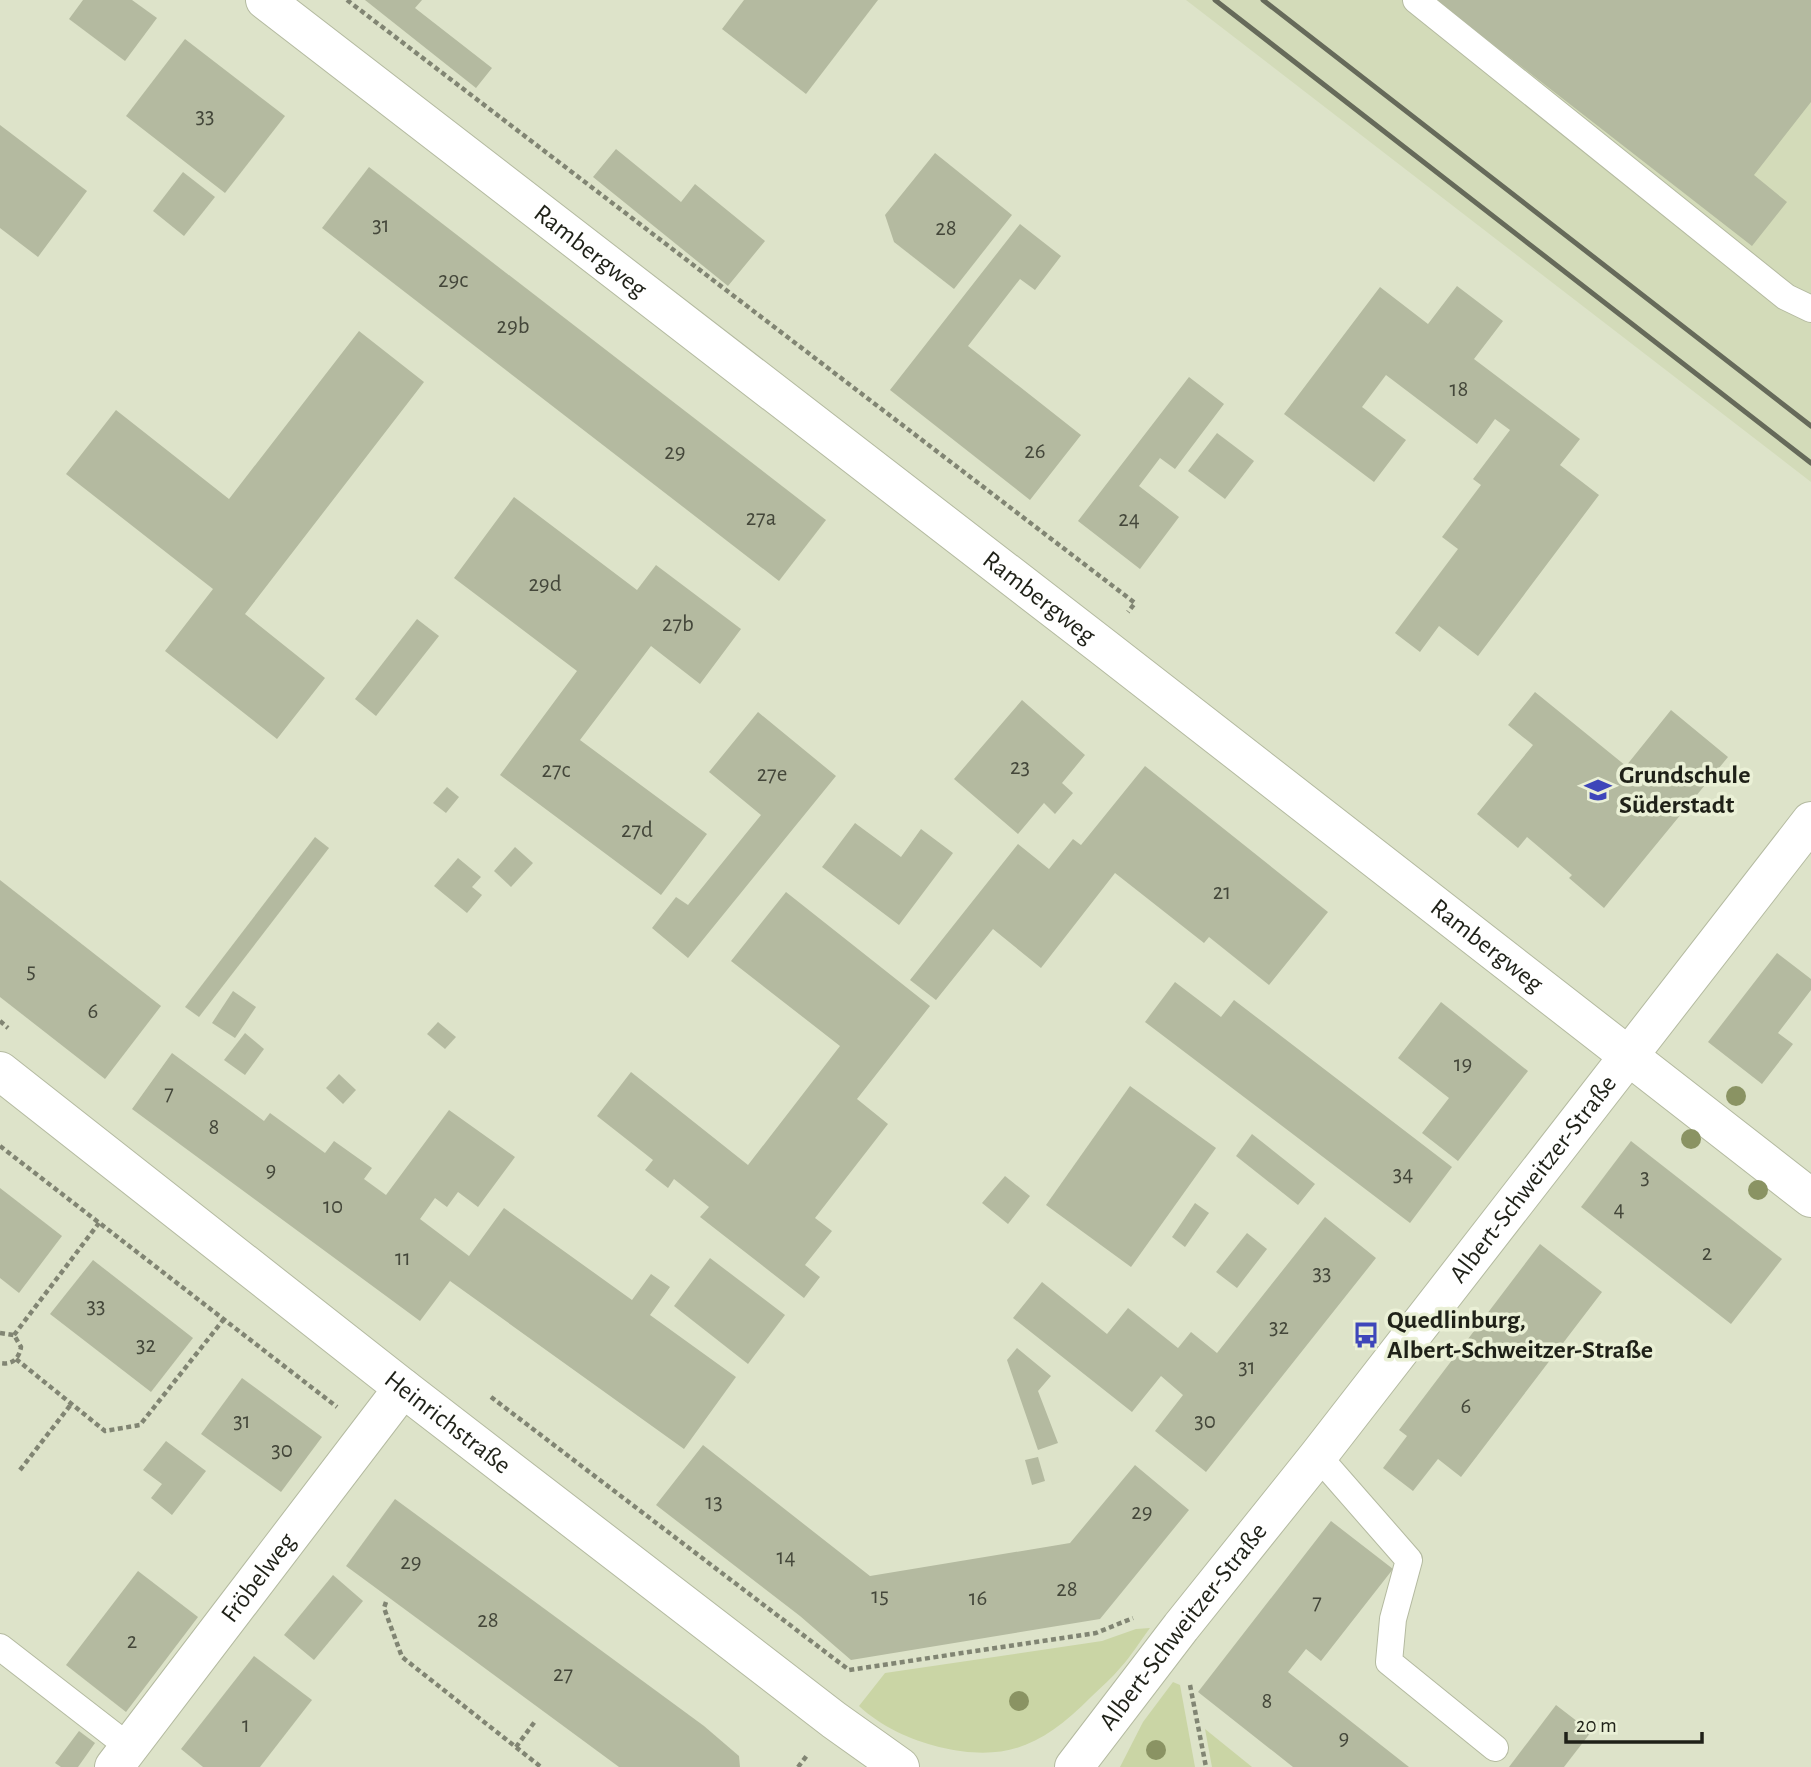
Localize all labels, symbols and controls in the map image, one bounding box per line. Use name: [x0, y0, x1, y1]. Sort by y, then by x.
house number: 33: [196, 105, 214, 128]
street label: Rambergweg: [529, 200, 652, 303]
house number: 31: [372, 214, 390, 237]
house number: 28: [935, 217, 957, 240]
house number: 29c: [438, 269, 468, 292]
house number: 29b: [496, 315, 530, 338]
house number: 18: [1450, 378, 1468, 401]
house number: 26: [1024, 440, 1046, 463]
house number: 29: [664, 441, 686, 464]
house number: 27a: [746, 507, 776, 530]
house number: 24: [1118, 508, 1140, 531]
street label: Rambergweg: [978, 546, 1101, 649]
house number: 29d: [528, 573, 562, 596]
house number: 27b: [662, 613, 694, 636]
house number: 23: [1010, 756, 1030, 779]
house number: 27c: [542, 759, 571, 782]
place label: Grundschule Süderstadt: [1619, 762, 1750, 818]
house number: 27e: [757, 763, 787, 786]
school or university icon: Grundschule Süderstadt: [1583, 775, 1613, 805]
house number: 27d: [621, 819, 653, 842]
house number: 21: [1213, 881, 1231, 904]
street label: Rambergweg: [1426, 894, 1548, 997]
house number: 5: [26, 960, 36, 983]
house number: 6: [88, 1000, 98, 1023]
house number: 19: [1454, 1053, 1472, 1076]
street label: Albert-Schweitzer-Straße: [1445, 1070, 1621, 1288]
house number: 7: [164, 1082, 174, 1105]
house number: 8: [209, 1116, 219, 1139]
house number: 9: [266, 1159, 276, 1182]
house number: 34: [1393, 1163, 1413, 1186]
house number: 3: [1640, 1166, 1650, 1189]
house number: 10: [323, 1195, 343, 1218]
house number: 4: [1613, 1198, 1625, 1221]
house number: 2: [1702, 1242, 1712, 1265]
house number: 11: [395, 1247, 411, 1270]
house number: 33: [1313, 1262, 1331, 1285]
house number: 33: [87, 1295, 105, 1318]
place label: Quedlinburg, Albert-Schweitzer-Straße: [1387, 1307, 1653, 1363]
house number: 32: [1269, 1316, 1289, 1339]
bus stop icon: Quedlinburg, Albert-Schweitzer-Straße: [1351, 1320, 1381, 1350]
house number: 32: [136, 1334, 156, 1357]
house number: 31: [1238, 1356, 1256, 1379]
street label: Heinrichstraße: [380, 1366, 516, 1479]
house number: 6: [1461, 1395, 1471, 1418]
house number: 31: [233, 1410, 251, 1433]
house number: 30: [1194, 1410, 1216, 1433]
house number: 30: [271, 1439, 293, 1462]
house number: 13: [705, 1491, 723, 1514]
house number: 29: [1131, 1501, 1153, 1524]
street label: Albert-Schweitzer-Straße: [1094, 1518, 1272, 1735]
street label: Fröbelweg: [216, 1528, 301, 1627]
house number: 14: [777, 1546, 795, 1569]
house number: 29: [400, 1551, 422, 1574]
house number: 28: [1056, 1578, 1078, 1601]
house number: 15: [871, 1585, 889, 1608]
house number: 16: [969, 1587, 987, 1610]
house number: 7: [1312, 1591, 1322, 1614]
house number: 28: [477, 1609, 499, 1632]
house number: 2: [127, 1630, 137, 1653]
house number: 27: [553, 1663, 573, 1686]
house number: 8: [1262, 1690, 1272, 1713]
scale bar: [1566, 1700, 1702, 1744]
house number: 1: [242, 1714, 250, 1737]
text: 20 m: [1576, 1715, 1617, 1736]
house number: 9: [1339, 1727, 1349, 1750]

